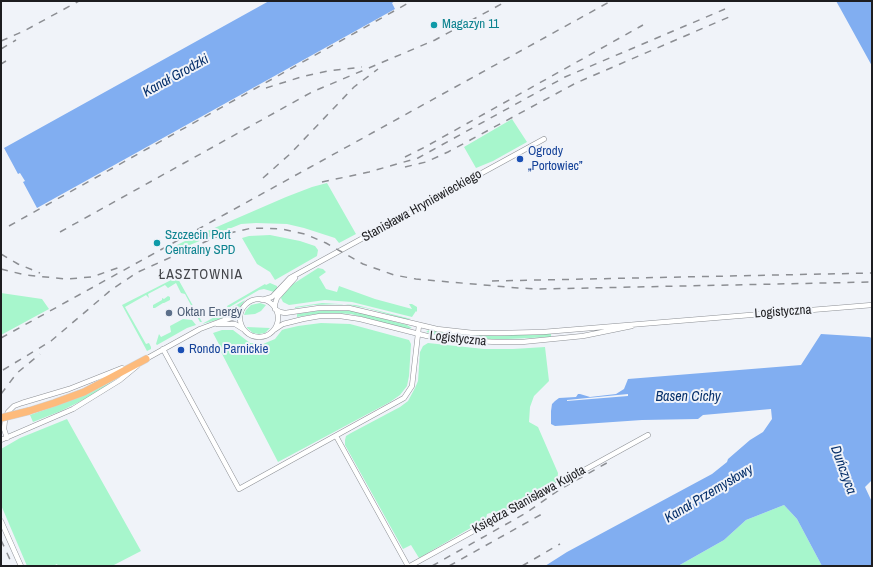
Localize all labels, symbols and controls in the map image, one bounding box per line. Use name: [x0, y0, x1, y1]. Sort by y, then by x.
place label: Magazyn 11: [442, 17, 499, 33]
marker: Magazyn 11: [429, 20, 439, 30]
water label: Kanał Grodzki: [140, 51, 212, 101]
place label: Ogrody „Portowiec”: [528, 144, 582, 175]
marker: Ogrody „Portowiec”: [515, 154, 525, 164]
street label: Stanisława Hryniewieckiego: [359, 167, 485, 245]
place label: Szczecin Port Centralny SPD: [165, 228, 235, 259]
marker: Szczecin Port Centralny SPD: [152, 238, 162, 248]
district label: ŁASZTOWNIA: [159, 267, 243, 283]
street label: Logistyczna: [754, 302, 812, 322]
place label: Oktan Energy: [177, 305, 242, 321]
marker: Oktan Energy: [164, 308, 174, 318]
street label: Logistyczna: [429, 328, 487, 350]
place label: Rondo Parnickie: [189, 342, 268, 358]
marker: Rondo Parnickie: [176, 345, 186, 355]
water label: Basen Cichy: [655, 389, 721, 405]
water label: Duńczyca: [826, 443, 860, 497]
water label: Kanał Przemysłowy: [662, 461, 756, 527]
street label: Księdza Stanisława Kujota: [470, 462, 588, 538]

